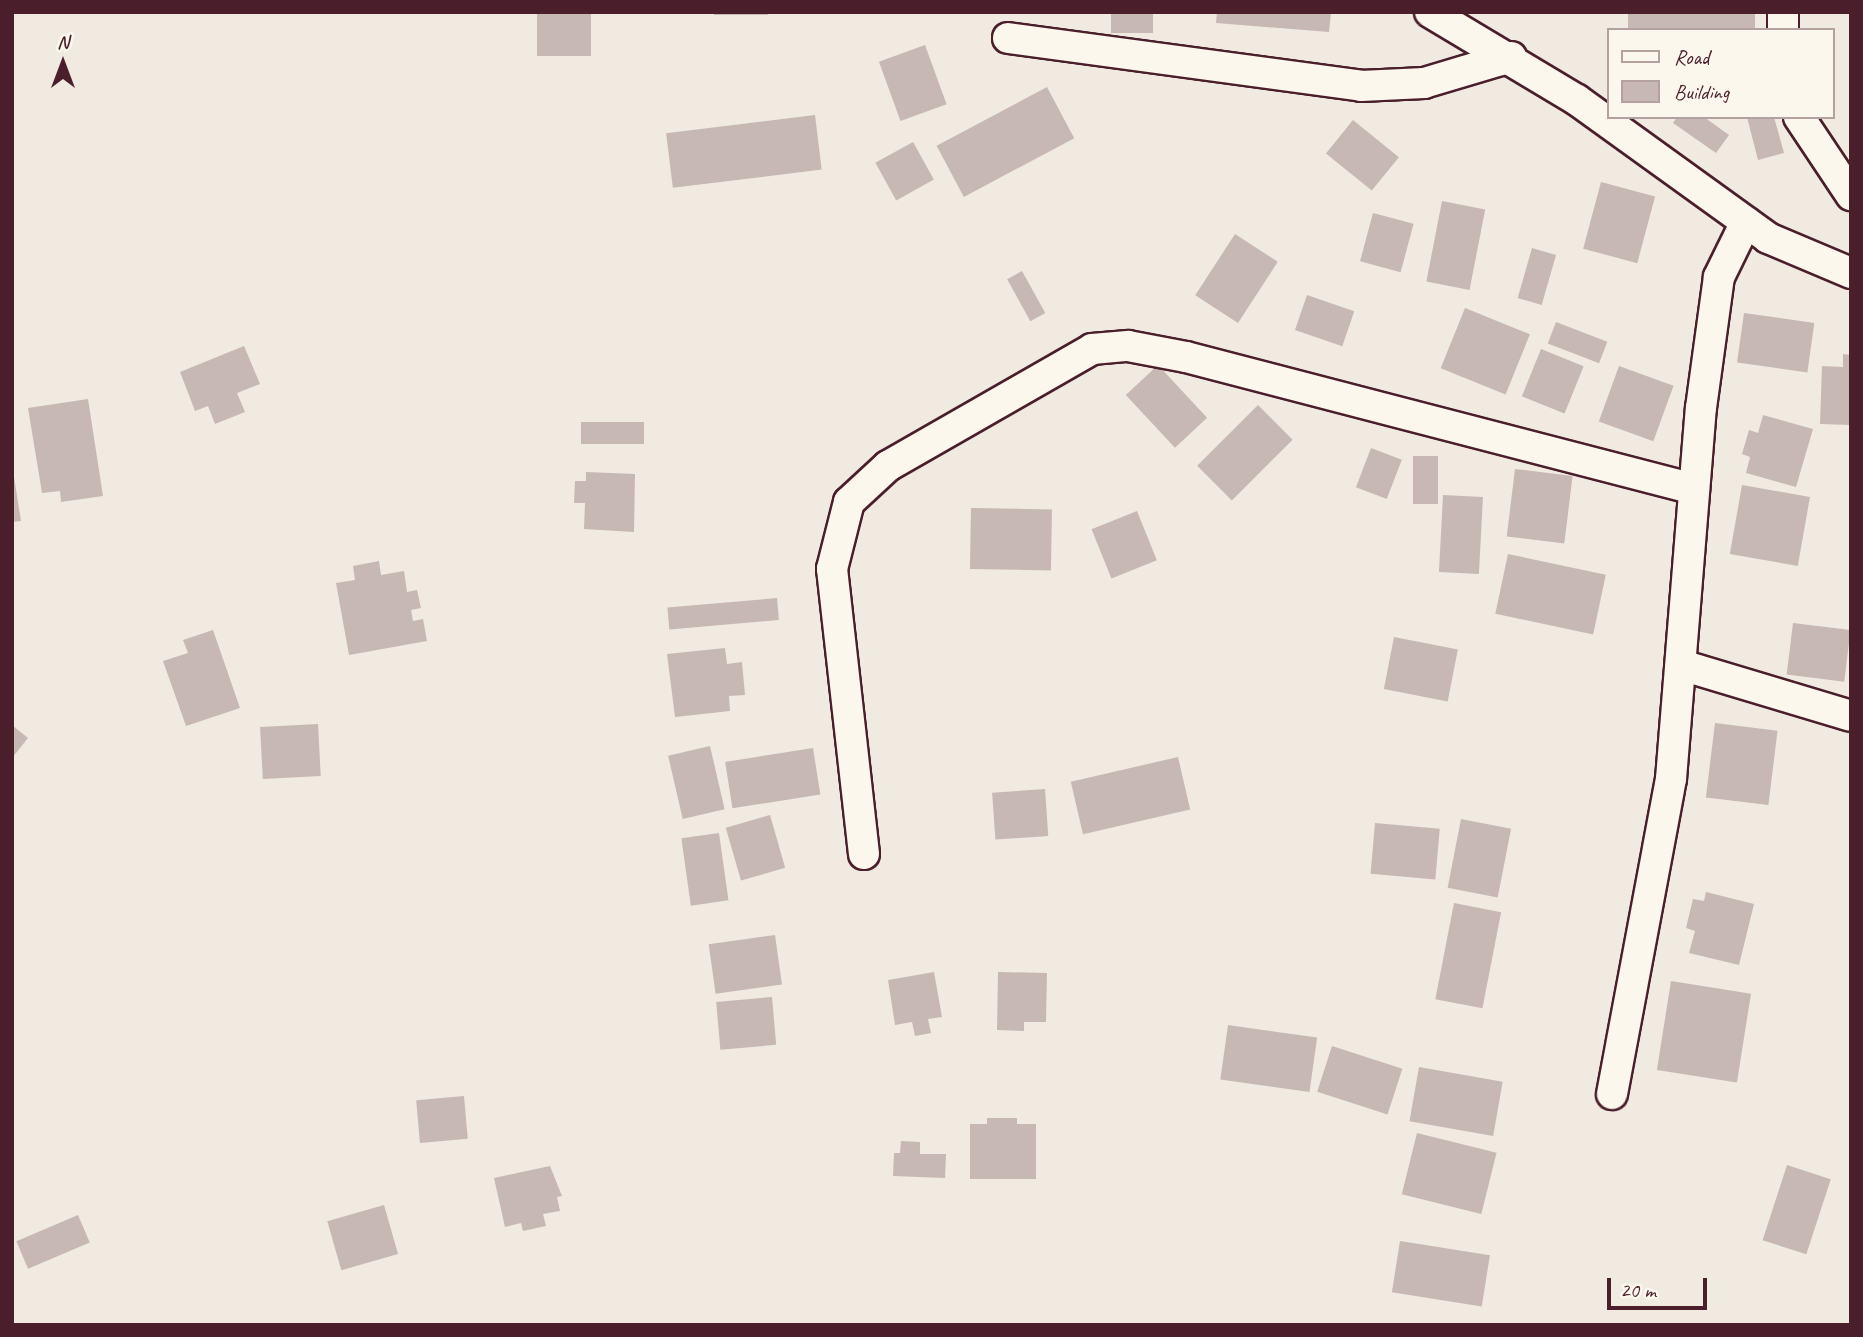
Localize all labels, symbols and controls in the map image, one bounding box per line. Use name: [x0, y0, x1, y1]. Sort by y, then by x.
north arrow: [28, 28, 98, 98]
legend: [1608, 28, 1835, 119]
text: N: [57, 30, 69, 54]
text: Road: [1674, 44, 1709, 70]
text: Building: [1674, 79, 1729, 105]
scale bar: [1611, 1264, 1711, 1308]
text: 20 m: [1620, 1277, 1656, 1303]

